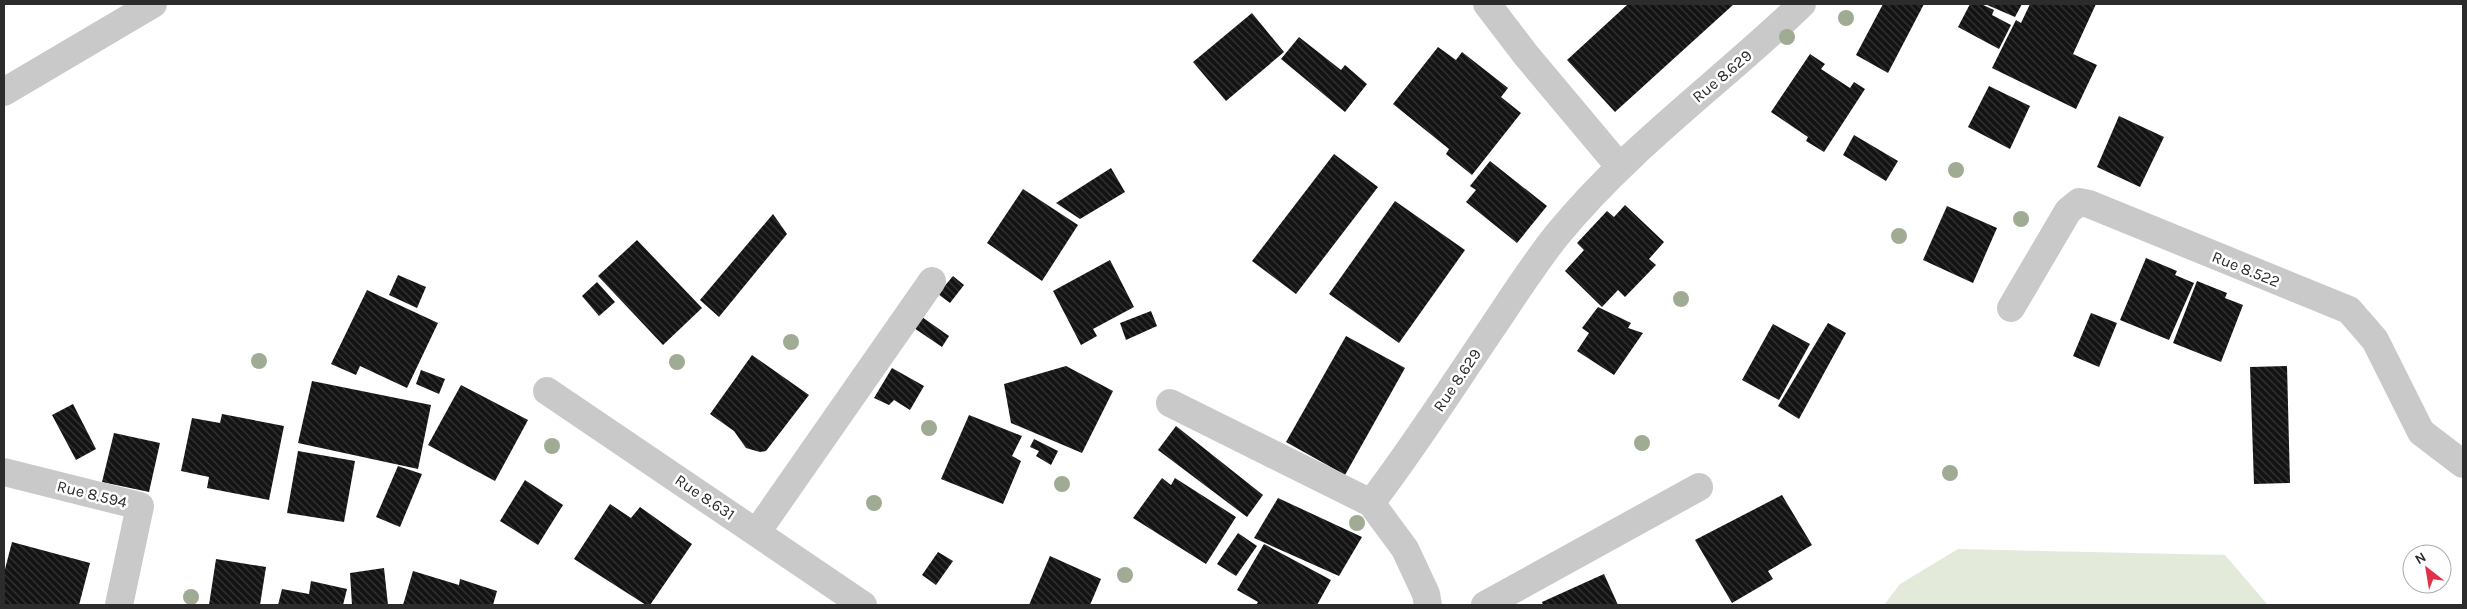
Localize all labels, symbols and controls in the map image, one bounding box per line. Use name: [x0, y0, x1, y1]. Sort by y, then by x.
street label: Rue 8.629: [1688, 46, 1756, 106]
street label: Rue 8.522: [2209, 247, 2283, 291]
street label: Rue 8.629: [1429, 345, 1485, 415]
street label: Rue 8.631: [671, 470, 739, 524]
street label: Rue 8.594: [55, 476, 129, 512]
north arrow: [2402, 544, 2452, 594]
text: N: [2412, 548, 2429, 568]

